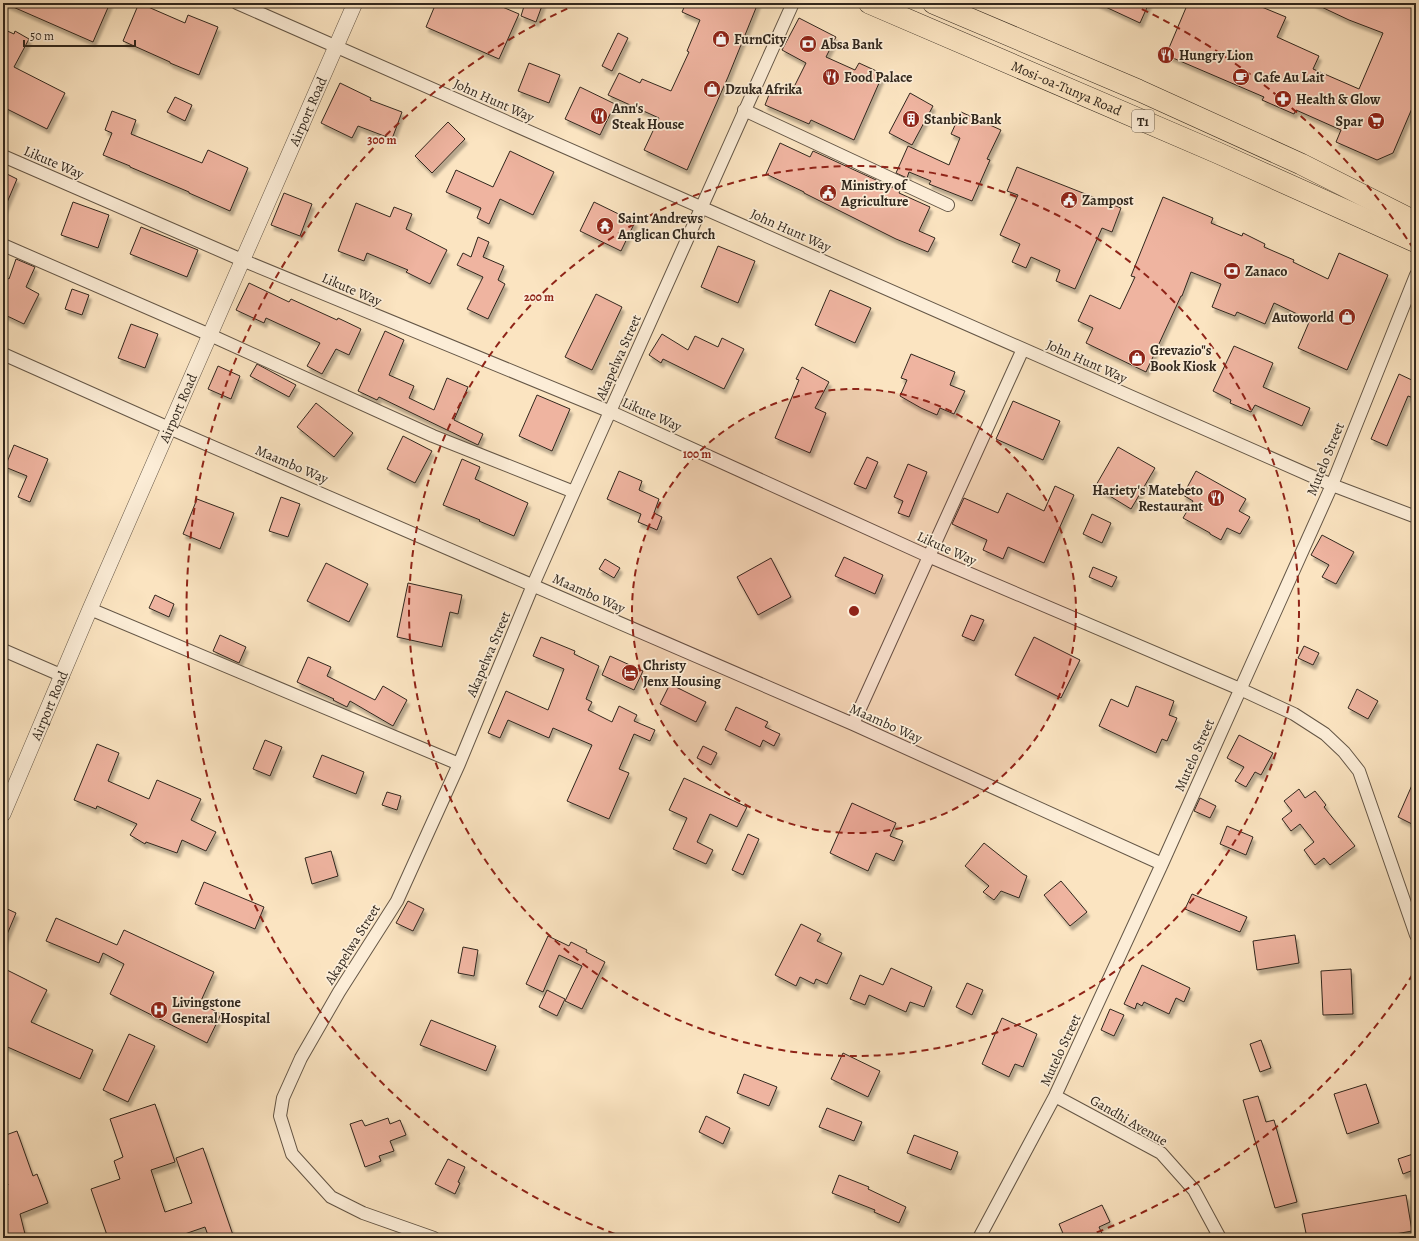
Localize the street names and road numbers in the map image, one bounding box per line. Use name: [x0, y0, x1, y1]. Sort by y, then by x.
street label: Mosi-oa-Tunya Road: [1008, 56, 1125, 121]
street label: Airport Road: [284, 73, 332, 150]
street label: John Hunt Way: [450, 74, 538, 127]
road number: T1: [1132, 110, 1154, 132]
street label: Likute Way: [21, 141, 88, 184]
street label: John Hunt Way: [747, 204, 835, 257]
street label: Likute Way: [319, 268, 386, 311]
street label: Akapelwa Street: [591, 311, 646, 404]
street label: John Hunt Way: [1043, 335, 1131, 388]
street label: Airport Road: [154, 370, 202, 447]
street label: Likute Way: [619, 393, 685, 436]
street label: Mutelo Street: [1302, 419, 1349, 499]
street label: Maambo Way: [252, 441, 332, 489]
street label: Likute Way: [914, 527, 980, 570]
street label: Maambo Way: [549, 569, 629, 618]
street label: Akapelwa Street: [461, 608, 515, 701]
street label: Airport Road: [26, 668, 73, 744]
street label: Maambo Way: [846, 699, 926, 748]
street label: Mutelo Street: [1170, 716, 1219, 795]
street label: Akapelwa Street: [320, 900, 385, 989]
street label: Mutelo Street: [1035, 1011, 1086, 1089]
street label: Gandhi Avenue: [1086, 1091, 1171, 1150]

